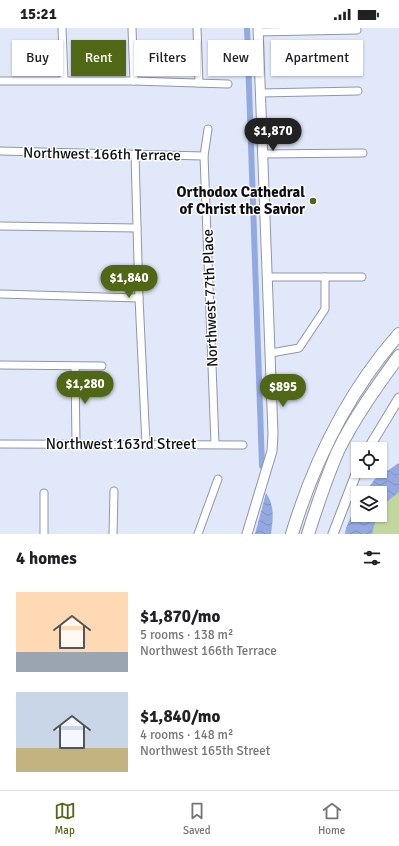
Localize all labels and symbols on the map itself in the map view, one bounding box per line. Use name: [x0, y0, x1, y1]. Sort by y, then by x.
pin: $1,870: [240, 118, 306, 152]
street label: Northwest 166th Terrace: [23, 144, 181, 164]
place label: Orthodox Cathedral of Christ the Savior: [176, 183, 305, 218]
marker: Orthodox Cathedral of Christ the Savior: [308, 196, 318, 206]
street label: Northwest 77th Place: [199, 229, 221, 367]
pin: $1,840: [96, 265, 162, 299]
pin: $1,280: [52, 371, 118, 405]
pin: $895: [259, 374, 307, 408]
street label: Northwest 163rd Street: [46, 435, 196, 453]

